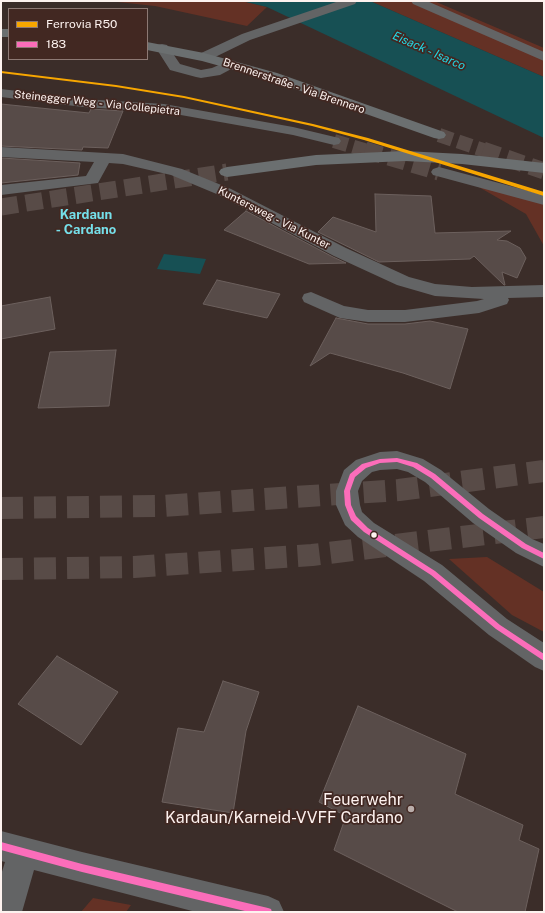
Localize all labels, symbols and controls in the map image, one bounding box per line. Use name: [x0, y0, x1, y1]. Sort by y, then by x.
legend: [8, 8, 148, 60]
text: Ferrovia R50: [46, 17, 117, 31]
water label: Eisack - Isarco: [390, 29, 468, 73]
text: 183: [46, 37, 66, 51]
street label: Brennerstraße - Via Brennero: [221, 55, 367, 117]
street label: Steinegger Weg - Via Collepietra: [13, 88, 181, 118]
street label: Kuntersweg - Via Kunter: [216, 184, 332, 252]
district label: Kardaun - Cardano: [56, 207, 116, 238]
unlabelled marker: [369, 530, 379, 540]
place label: Feuerwehr Kardaun/Karneid-VVFF Cardano: [165, 790, 403, 828]
marker: Feuerwehr Kardaun/Karneid-VVFF Cardano: [406, 804, 416, 814]

